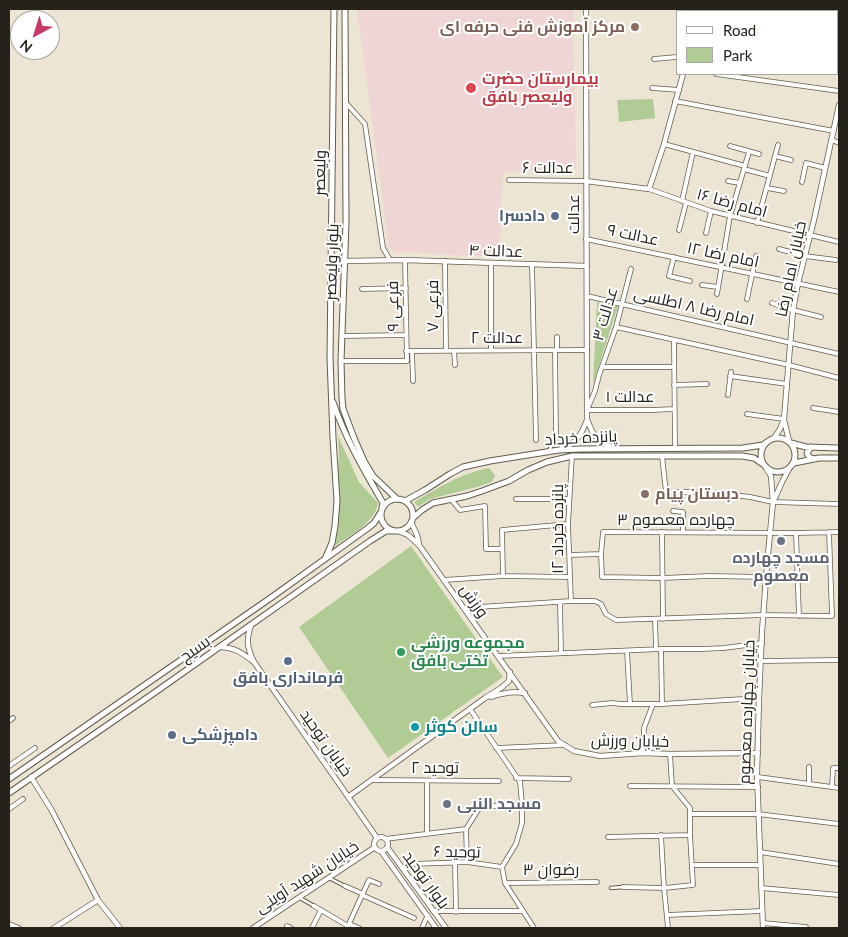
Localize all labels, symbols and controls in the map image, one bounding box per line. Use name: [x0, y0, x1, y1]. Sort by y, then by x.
north arrow: [10, 10, 60, 60]
legend: [676, 10, 838, 75]
place label: مرکز آموزش فنی حرفه ای: [440, 17, 625, 37]
marker: مرکز آموزش فنی حرفه ای: [629, 21, 641, 33]
text: Road: [723, 21, 756, 39]
text: N: [16, 36, 35, 56]
text: Park: [723, 46, 752, 64]
place label: بیمارستان حضرت ولیعصر بافق: [482, 69, 599, 107]
marker: بیمارستان حضرت ولیعصر بافق: [464, 81, 478, 95]
street label: ولیعصر: [310, 150, 330, 196]
street label: عدالت ۶: [522, 158, 574, 178]
street label: امام رضا ۱۶: [695, 184, 769, 222]
street label: عدالت: [564, 194, 584, 234]
place label: دادسرا: [499, 206, 545, 226]
marker: دادسرا: [549, 210, 561, 222]
street label: خیابان امام رضا: [771, 219, 811, 319]
street label: عدالت ۹: [605, 220, 661, 250]
street label: بلوار ولیعصر: [321, 223, 343, 301]
street label: امام رضا ۱۲: [685, 238, 761, 272]
street label: عدالت ۴: [468, 240, 524, 262]
street label: فرعی ۷: [423, 280, 443, 332]
street label: فرعی ۹: [383, 281, 403, 331]
street label: امام رضا ۸ اطلسی: [632, 284, 756, 330]
street label: عدالت ۳: [588, 285, 622, 343]
street label: عدالت ۲: [471, 328, 523, 348]
street label: عدالت ۱: [606, 387, 654, 407]
street label: پانزده خرداد: [544, 427, 618, 449]
street label: پانزده خرداد ۱۲: [548, 484, 568, 574]
place label: دبستان پیام: [655, 484, 739, 504]
marker: دبستان پیام: [639, 488, 651, 500]
street label: چهارده معصوم ۳: [617, 510, 735, 530]
marker: مسجد چهارده معصوم: [775, 535, 787, 547]
place label: مسجد چهارده معصوم: [732, 548, 830, 586]
street label: ورزش: [456, 581, 492, 621]
street label: بسیج: [176, 632, 214, 666]
place label: مجموعه ورزشی تختی بافق: [411, 633, 525, 671]
street label: خیابان چهارده معصوم: [735, 639, 759, 785]
marker: مجموعه ورزشی تختی بافق: [395, 646, 407, 658]
marker: فرمانداری بافق: [282, 655, 294, 667]
place label: فرمانداری بافق: [233, 668, 343, 688]
street label: خیابان توحید: [296, 706, 356, 780]
place label: سالن کوثر: [425, 717, 498, 737]
marker: سالن کوثر: [409, 721, 421, 733]
place label: دامپزشکی: [182, 725, 258, 745]
marker: دامپزشکی: [166, 729, 178, 741]
street label: خیابان ورزش: [591, 731, 669, 751]
street label: توحید ۲: [411, 758, 459, 778]
place label: مسجد النبی: [457, 794, 541, 814]
marker: مسجد النبی: [441, 798, 453, 810]
street label: خیابان شهید آوینی: [252, 836, 362, 918]
street label: توحید ۶: [433, 842, 481, 862]
street label: بلوار توحید: [399, 847, 453, 913]
street label: رضوان ۳: [523, 860, 579, 880]

